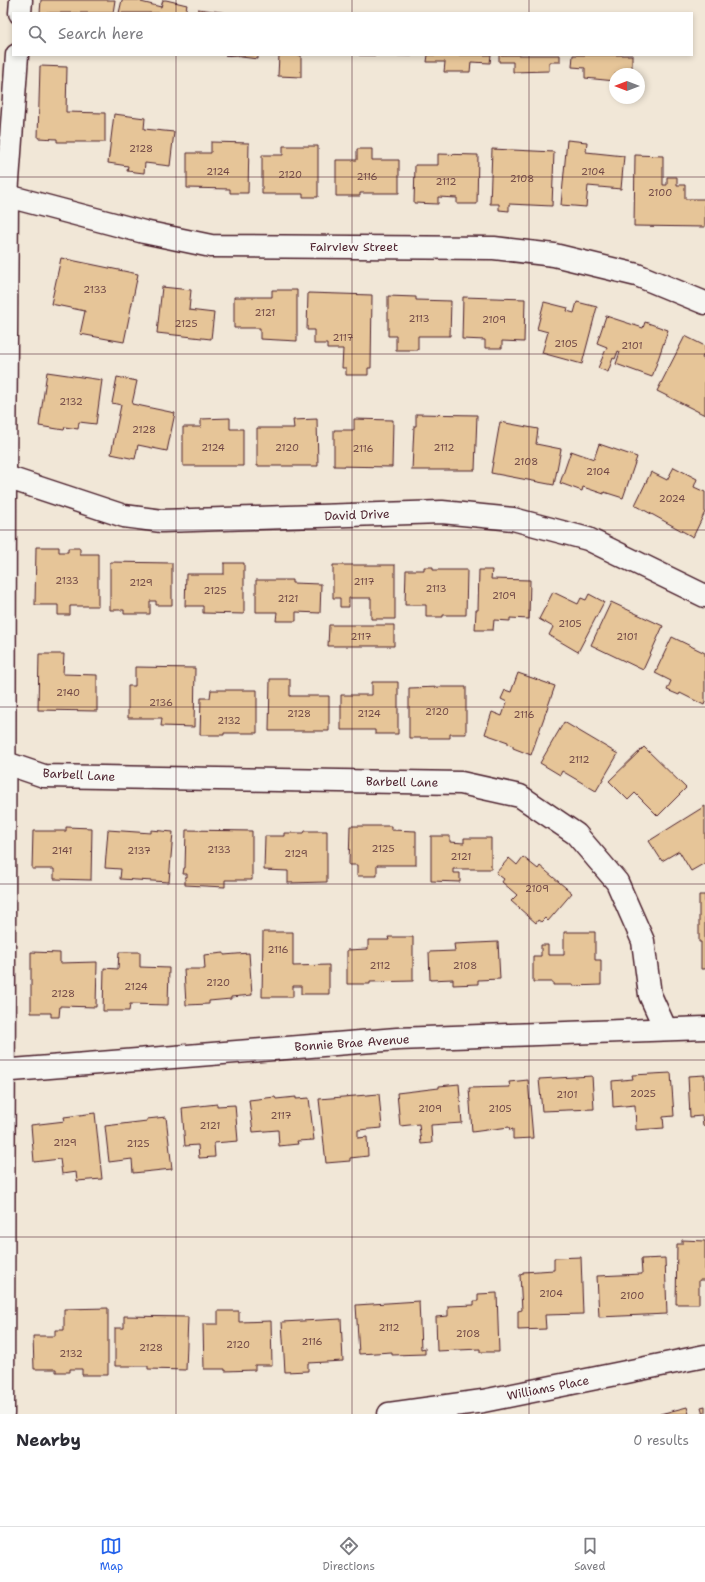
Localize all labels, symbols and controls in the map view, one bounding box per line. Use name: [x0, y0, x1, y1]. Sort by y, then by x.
search box: [12, 12, 693, 56]
icon: search: [26, 23, 48, 45]
text: Search here: [58, 24, 144, 44]
north arrow: [609, 68, 645, 104]
house number: 2128: [129, 142, 153, 155]
house number: 2124: [206, 165, 230, 178]
house number: 2104: [581, 165, 605, 178]
house number: 2120: [278, 168, 302, 181]
house number: 2116: [356, 170, 378, 183]
house number: 2108: [510, 172, 534, 185]
house number: 2112: [435, 175, 457, 188]
house number: 2100: [648, 186, 672, 199]
street label: Fairview Street: [310, 239, 398, 255]
house number: 2133: [83, 283, 107, 296]
house number: 2121: [255, 306, 275, 319]
house number: 2113: [408, 312, 430, 325]
house number: 2109: [482, 313, 506, 326]
house number: 2125: [174, 317, 198, 330]
house number: 2117: [332, 331, 354, 344]
house number: 2105: [554, 337, 578, 350]
house number: 2101: [621, 339, 643, 352]
house number: 2132: [59, 395, 83, 408]
house number: 2128: [132, 423, 156, 436]
house number: 2124: [201, 441, 225, 454]
house number: 2120: [275, 441, 299, 454]
house number: 2112: [433, 441, 455, 454]
house number: 2116: [352, 442, 374, 455]
house number: 2108: [514, 455, 538, 468]
house number: 2104: [586, 465, 610, 478]
house number: 2024: [659, 492, 685, 505]
street label: David Drive: [324, 506, 390, 524]
house number: 2133: [55, 574, 79, 587]
house number: 2117: [353, 575, 375, 588]
house number: 2129: [129, 576, 153, 589]
house number: 2113: [425, 582, 447, 595]
house number: 2125: [203, 584, 227, 597]
house number: 2109: [492, 589, 516, 602]
house number: 2121: [278, 592, 298, 605]
house number: 2105: [558, 617, 582, 630]
house number: 2117: [350, 630, 372, 643]
house number: 2101: [616, 630, 638, 643]
house number: 2140: [56, 686, 80, 699]
house number: 2136: [149, 696, 173, 709]
house number: 2120: [425, 705, 449, 718]
house number: 2128: [287, 707, 311, 720]
house number: 2124: [357, 707, 381, 720]
house number: 2116: [513, 708, 535, 721]
house number: 2132: [217, 714, 241, 727]
house number: 2112: [568, 753, 590, 766]
street label: Barbell Lane: [42, 765, 116, 785]
street label: Barbell Lane: [366, 773, 439, 791]
house number: 2125: [371, 842, 395, 855]
house number: 2133: [207, 843, 231, 856]
house number: 2141: [52, 844, 72, 857]
house number: 2137: [127, 844, 151, 857]
house number: 2129: [284, 847, 308, 860]
house number: 2121: [451, 850, 471, 863]
house number: 2109: [525, 882, 549, 895]
house number: 2116: [267, 943, 289, 956]
house number: 2112: [369, 959, 391, 972]
house number: 2108: [453, 959, 477, 972]
house number: 2120: [206, 976, 230, 989]
house number: 2124: [124, 980, 148, 993]
house number: 2128: [51, 987, 75, 1000]
street label: Bonnie Brae Avenue: [294, 1031, 410, 1055]
house number: 2025: [630, 1087, 656, 1100]
house number: 2101: [556, 1088, 578, 1101]
house number: 2109: [418, 1102, 442, 1115]
house number: 2105: [488, 1102, 512, 1115]
house number: 2117: [270, 1109, 292, 1122]
house number: 2121: [200, 1119, 220, 1132]
house number: 2129: [53, 1136, 77, 1149]
house number: 2125: [126, 1137, 150, 1150]
house number: 2104: [539, 1287, 563, 1300]
house number: 2100: [620, 1289, 644, 1302]
house number: 2112: [378, 1321, 400, 1334]
house number: 2108: [456, 1327, 480, 1340]
house number: 2116: [301, 1335, 323, 1348]
house number: 2120: [226, 1338, 250, 1351]
house number: 2128: [139, 1341, 163, 1354]
house number: 2132: [59, 1347, 83, 1360]
street label: Williams Place: [506, 1372, 591, 1404]
text: Nearby: [16, 1429, 81, 1451]
text: 0 results: [633, 1432, 689, 1449]
tab: Map: [100, 1535, 123, 1574]
tab: Directions: [322, 1535, 375, 1574]
tab: Saved: [574, 1535, 605, 1574]

